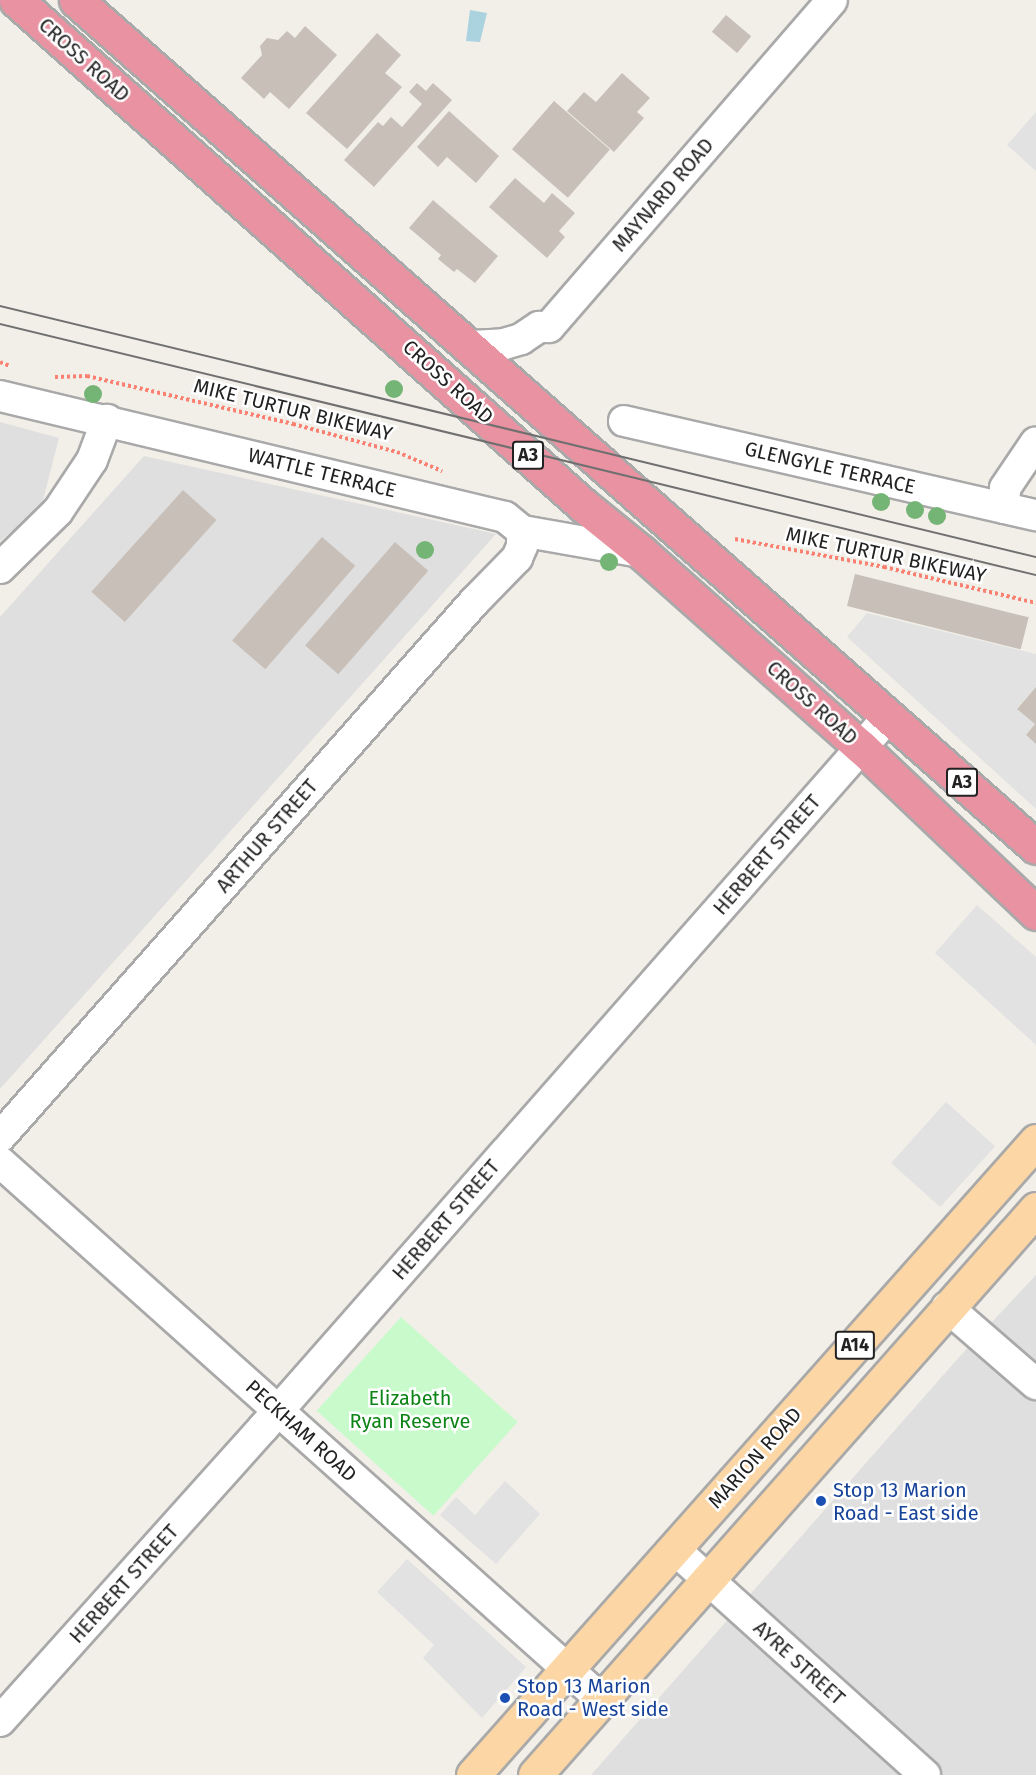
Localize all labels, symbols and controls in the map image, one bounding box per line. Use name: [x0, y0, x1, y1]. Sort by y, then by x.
street label: CROSS ROAD: [34, 13, 134, 107]
street label: MAYNARD ROAD: [607, 133, 719, 257]
street label: CROSS ROAD: [398, 335, 498, 429]
street label: MIKE TURTUR BIKEWAY: [191, 374, 395, 446]
street label: GLENGYLE TERRACE: [742, 437, 918, 499]
road number: A3: [512, 440, 544, 470]
street label: WATTLE TERRACE: [245, 443, 399, 503]
street label: MIKE TURTUR BIKEWAY: [784, 522, 988, 588]
street label: CROSS ROAD: [762, 656, 862, 750]
road number: A3: [946, 767, 978, 797]
street label: ARTHUR STREET: [211, 774, 323, 898]
street label: HERBERT STREET: [708, 790, 826, 920]
street label: HERBERT STREET: [387, 1155, 505, 1285]
road number: A14: [834, 1330, 876, 1360]
street label: PECKHAM ROAD: [241, 1375, 361, 1487]
park label: Elizabeth Ryan Reserve: [350, 1386, 470, 1433]
street label: MARION ROAD: [703, 1403, 807, 1513]
place label: Stop 13 Marion Road - East side: [833, 1478, 979, 1525]
marker: Stop 13 Marion Road - East side: [814, 1494, 828, 1508]
street label: HERBERT STREET: [64, 1520, 184, 1648]
street label: AYRE STREET: [749, 1616, 849, 1710]
place label: Stop 13 Marion Road - West side: [517, 1674, 669, 1721]
marker: Stop 13 Marion Road - West side: [498, 1691, 512, 1705]

